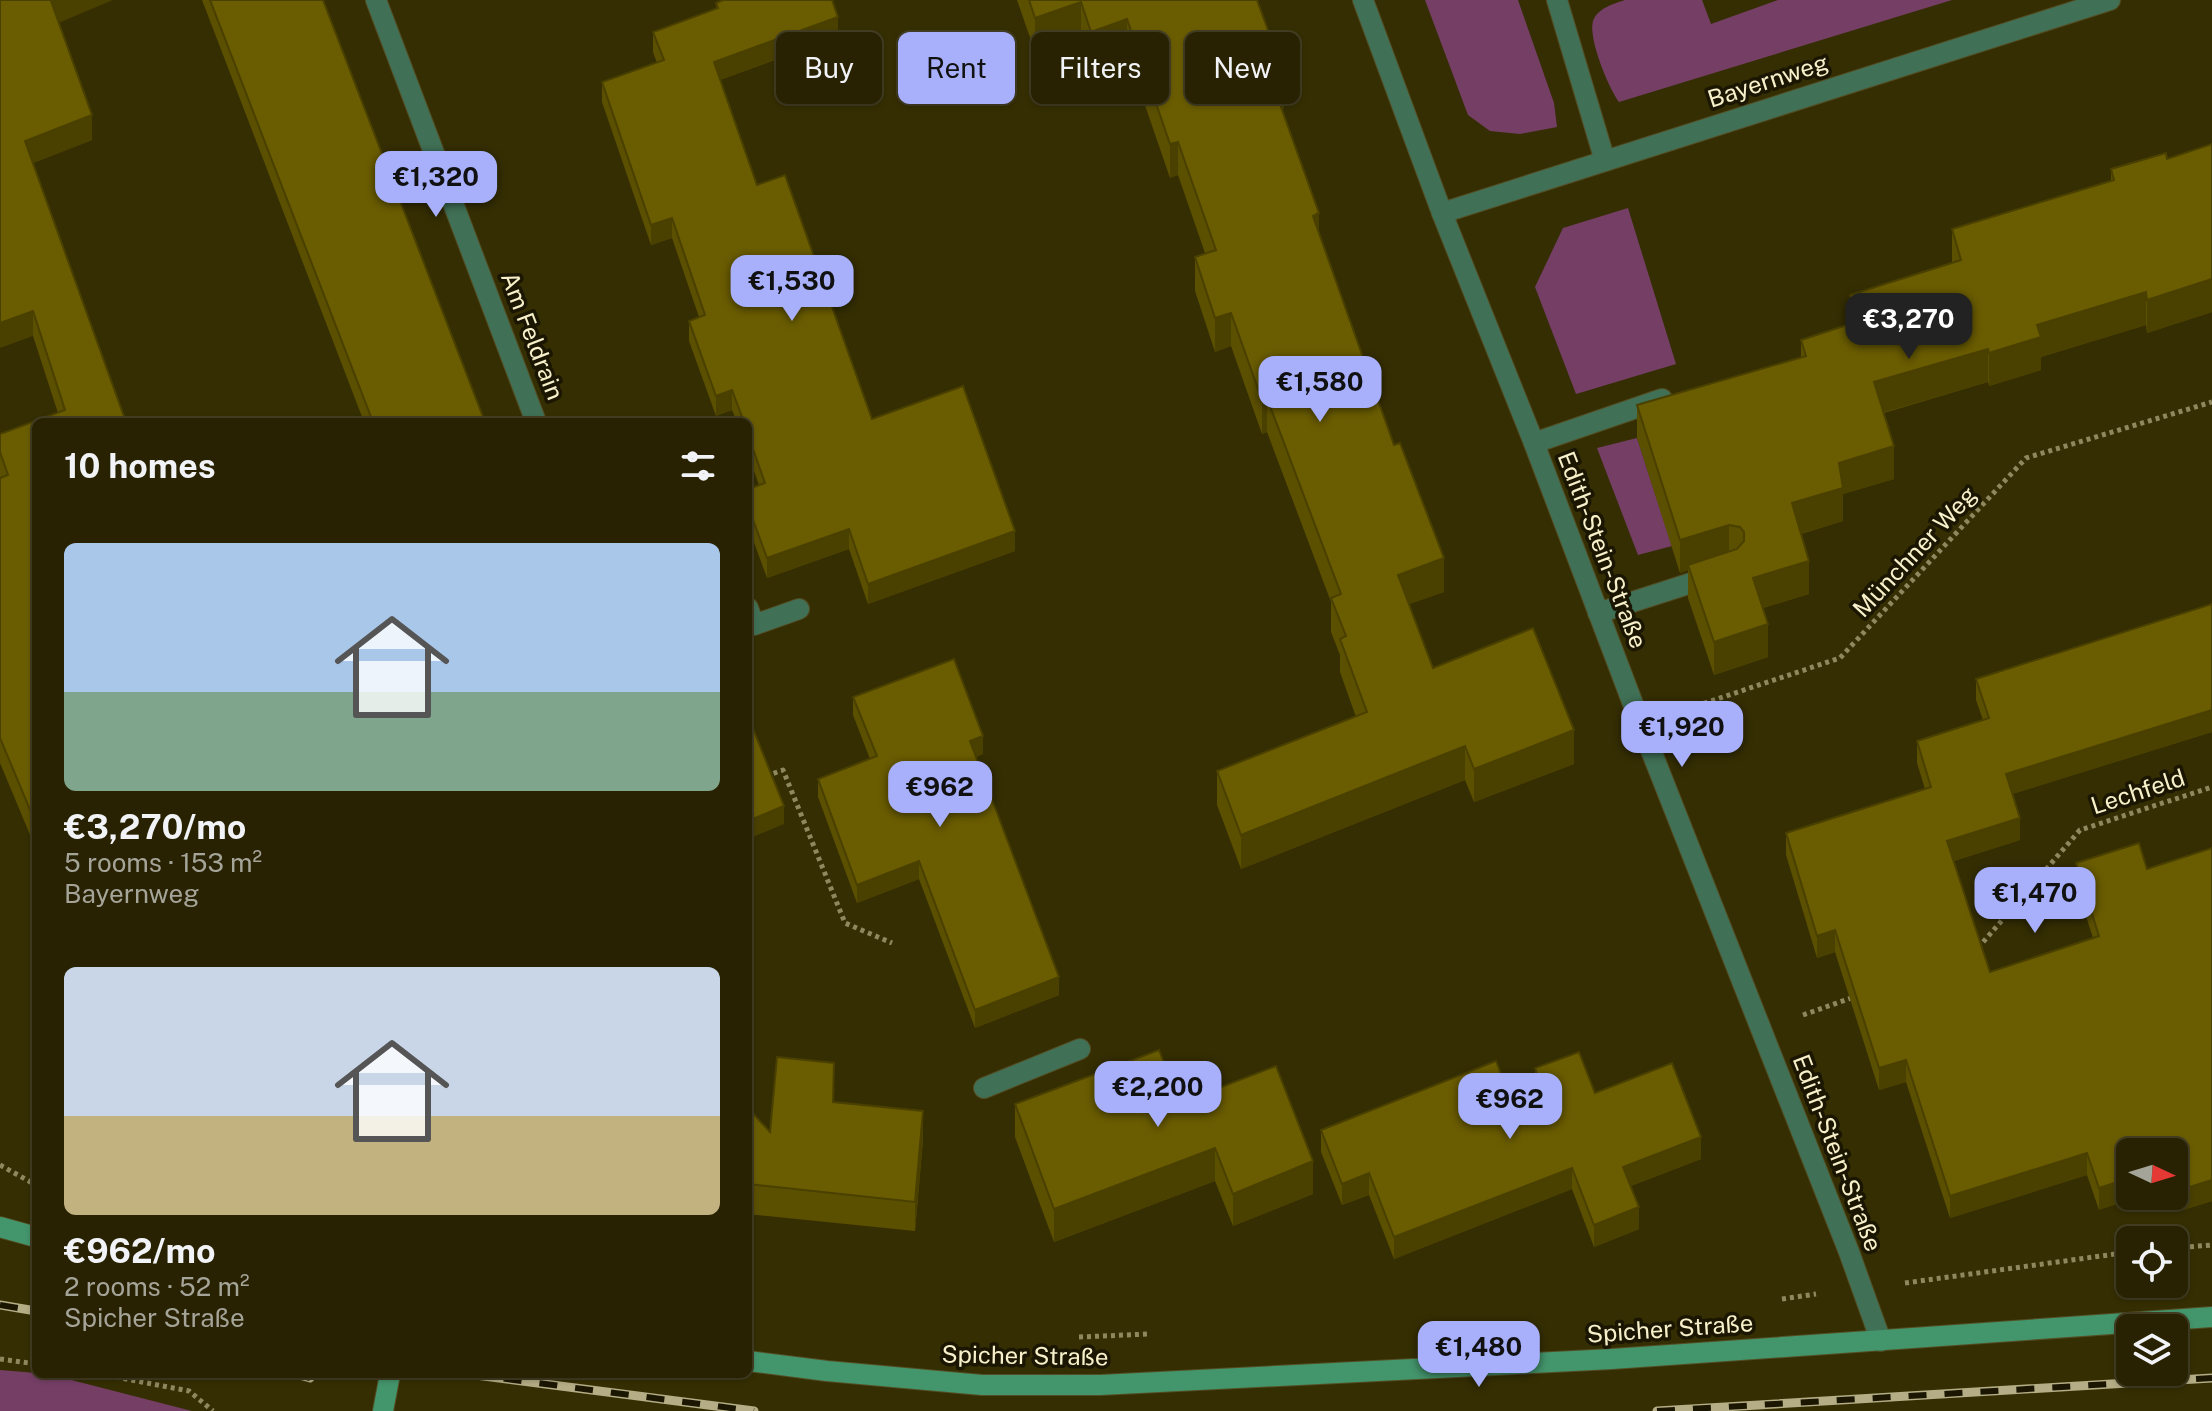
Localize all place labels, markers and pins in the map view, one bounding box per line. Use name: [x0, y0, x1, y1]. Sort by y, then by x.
pin: €1,320: [371, 151, 501, 219]
pin: €1,530: [727, 255, 857, 323]
pin: €3,270: [1844, 293, 1974, 361]
pin: €1,580: [1255, 356, 1385, 424]
pin: €1,920: [1617, 701, 1747, 769]
pin: €962: [893, 761, 987, 829]
pin: €1,470: [1970, 867, 2100, 935]
pin: €2,200: [1093, 1061, 1223, 1129]
pin: €962: [1463, 1073, 1557, 1141]
pin: €1,480: [1414, 1321, 1544, 1389]

